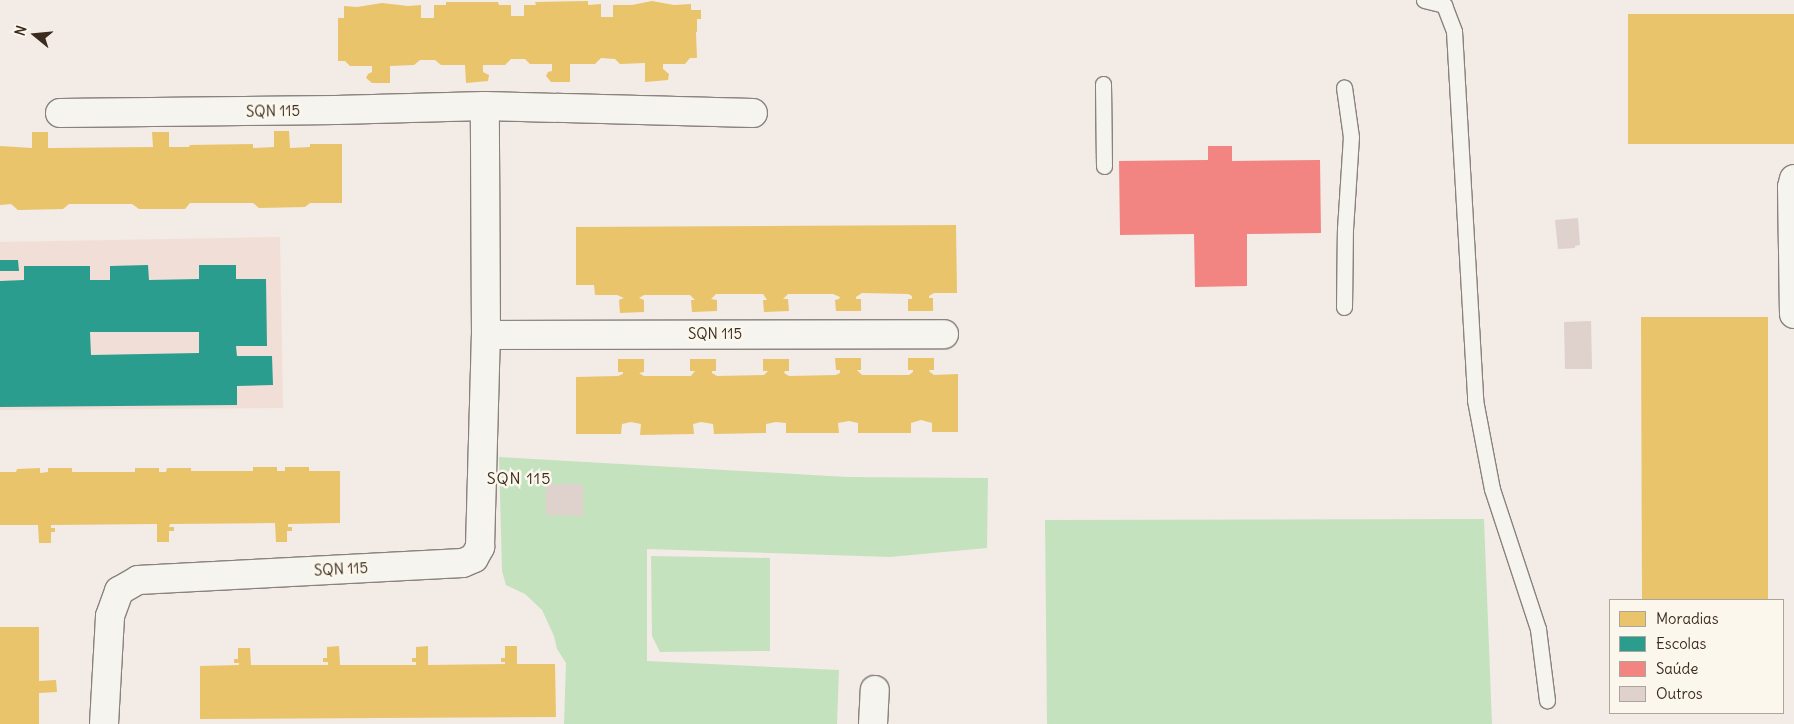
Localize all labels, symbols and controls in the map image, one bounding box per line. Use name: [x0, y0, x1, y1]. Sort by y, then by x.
north arrow: [10, 10, 60, 60]
text: N: [11, 23, 31, 38]
street label: SQN 115: [246, 102, 300, 120]
street label: SQN 115: [688, 325, 742, 343]
district label: SQN 115: [486, 468, 552, 488]
street label: SQN 115: [314, 559, 368, 579]
legend: [1609, 599, 1784, 714]
text: Moradias: [1656, 609, 1719, 628]
text: Escolas: [1656, 634, 1706, 653]
text: Saúde: [1656, 659, 1698, 678]
text: Outros: [1656, 684, 1703, 703]

